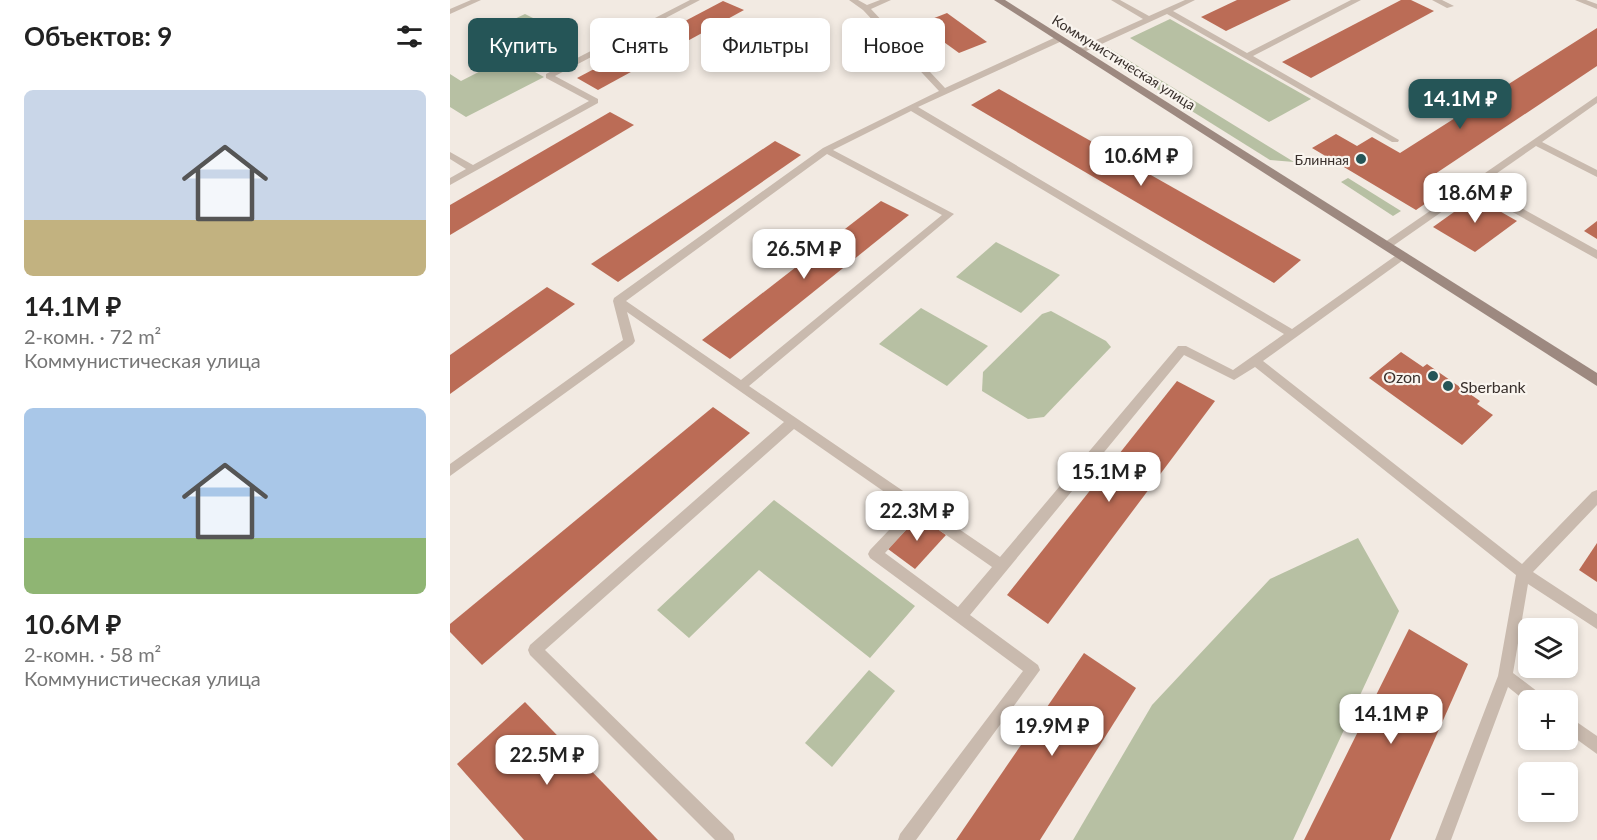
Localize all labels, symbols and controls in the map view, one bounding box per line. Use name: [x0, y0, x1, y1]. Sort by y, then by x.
street label: Коммунистическая улица: [1049, 11, 1199, 113]
chip: Купить: [468, 18, 578, 72]
chip: Снять: [590, 18, 689, 72]
chip: Фильтры: [701, 18, 830, 72]
chip: Новое: [842, 18, 945, 72]
text: Объектов: 9: [24, 20, 172, 52]
icon: filters: [393, 20, 426, 53]
pin: 14.1M ₽: [1405, 79, 1515, 130]
text: 14.1M ₽: [1423, 86, 1497, 110]
icon: home: [171, 129, 279, 237]
pin: 10.6M ₽: [1086, 136, 1196, 187]
text: 10.6M ₽: [1104, 143, 1178, 167]
place label: Блинная: [1295, 151, 1349, 168]
marker: Блинная: [1354, 152, 1368, 166]
pin: 18.6M ₽: [1420, 173, 1530, 224]
text: 18.6M ₽: [1438, 180, 1512, 204]
pin: 26.5M ₽: [749, 229, 859, 280]
text: 26.5M ₽: [767, 236, 841, 260]
text: 14.1M ₽: [24, 290, 121, 322]
text: 2-комн. · 72 m²: [24, 324, 161, 348]
text: Коммунистическая улица: [24, 348, 261, 372]
place label: Ozon: [1383, 367, 1421, 386]
marker: Ozon: [1426, 369, 1440, 383]
place label: Sberbank: [1460, 377, 1527, 396]
marker: Sberbank: [1441, 379, 1455, 393]
icon: home: [171, 447, 279, 555]
pin: 15.1M ₽: [1054, 452, 1164, 503]
text: 15.1M ₽: [1072, 459, 1146, 483]
pin: 22.3M ₽: [862, 491, 972, 542]
text: 22.3M ₽: [880, 498, 954, 522]
text: 10.6M ₽: [24, 608, 121, 640]
map controls: [1518, 618, 1578, 822]
button: layers: [1518, 618, 1578, 678]
text: 2-комн. · 58 m²: [24, 642, 161, 666]
text: Коммунистическая улица: [24, 666, 261, 690]
button: +: [1518, 690, 1578, 750]
pin: 14.1M ₽: [1336, 694, 1446, 745]
text: 14.1M ₽: [1354, 701, 1428, 725]
pin: 19.9M ₽: [997, 706, 1107, 757]
text: 19.9M ₽: [1015, 713, 1089, 737]
pin: 22.5M ₽: [492, 735, 602, 786]
text: 22.5M ₽: [510, 742, 584, 766]
button: −: [1518, 762, 1578, 822]

